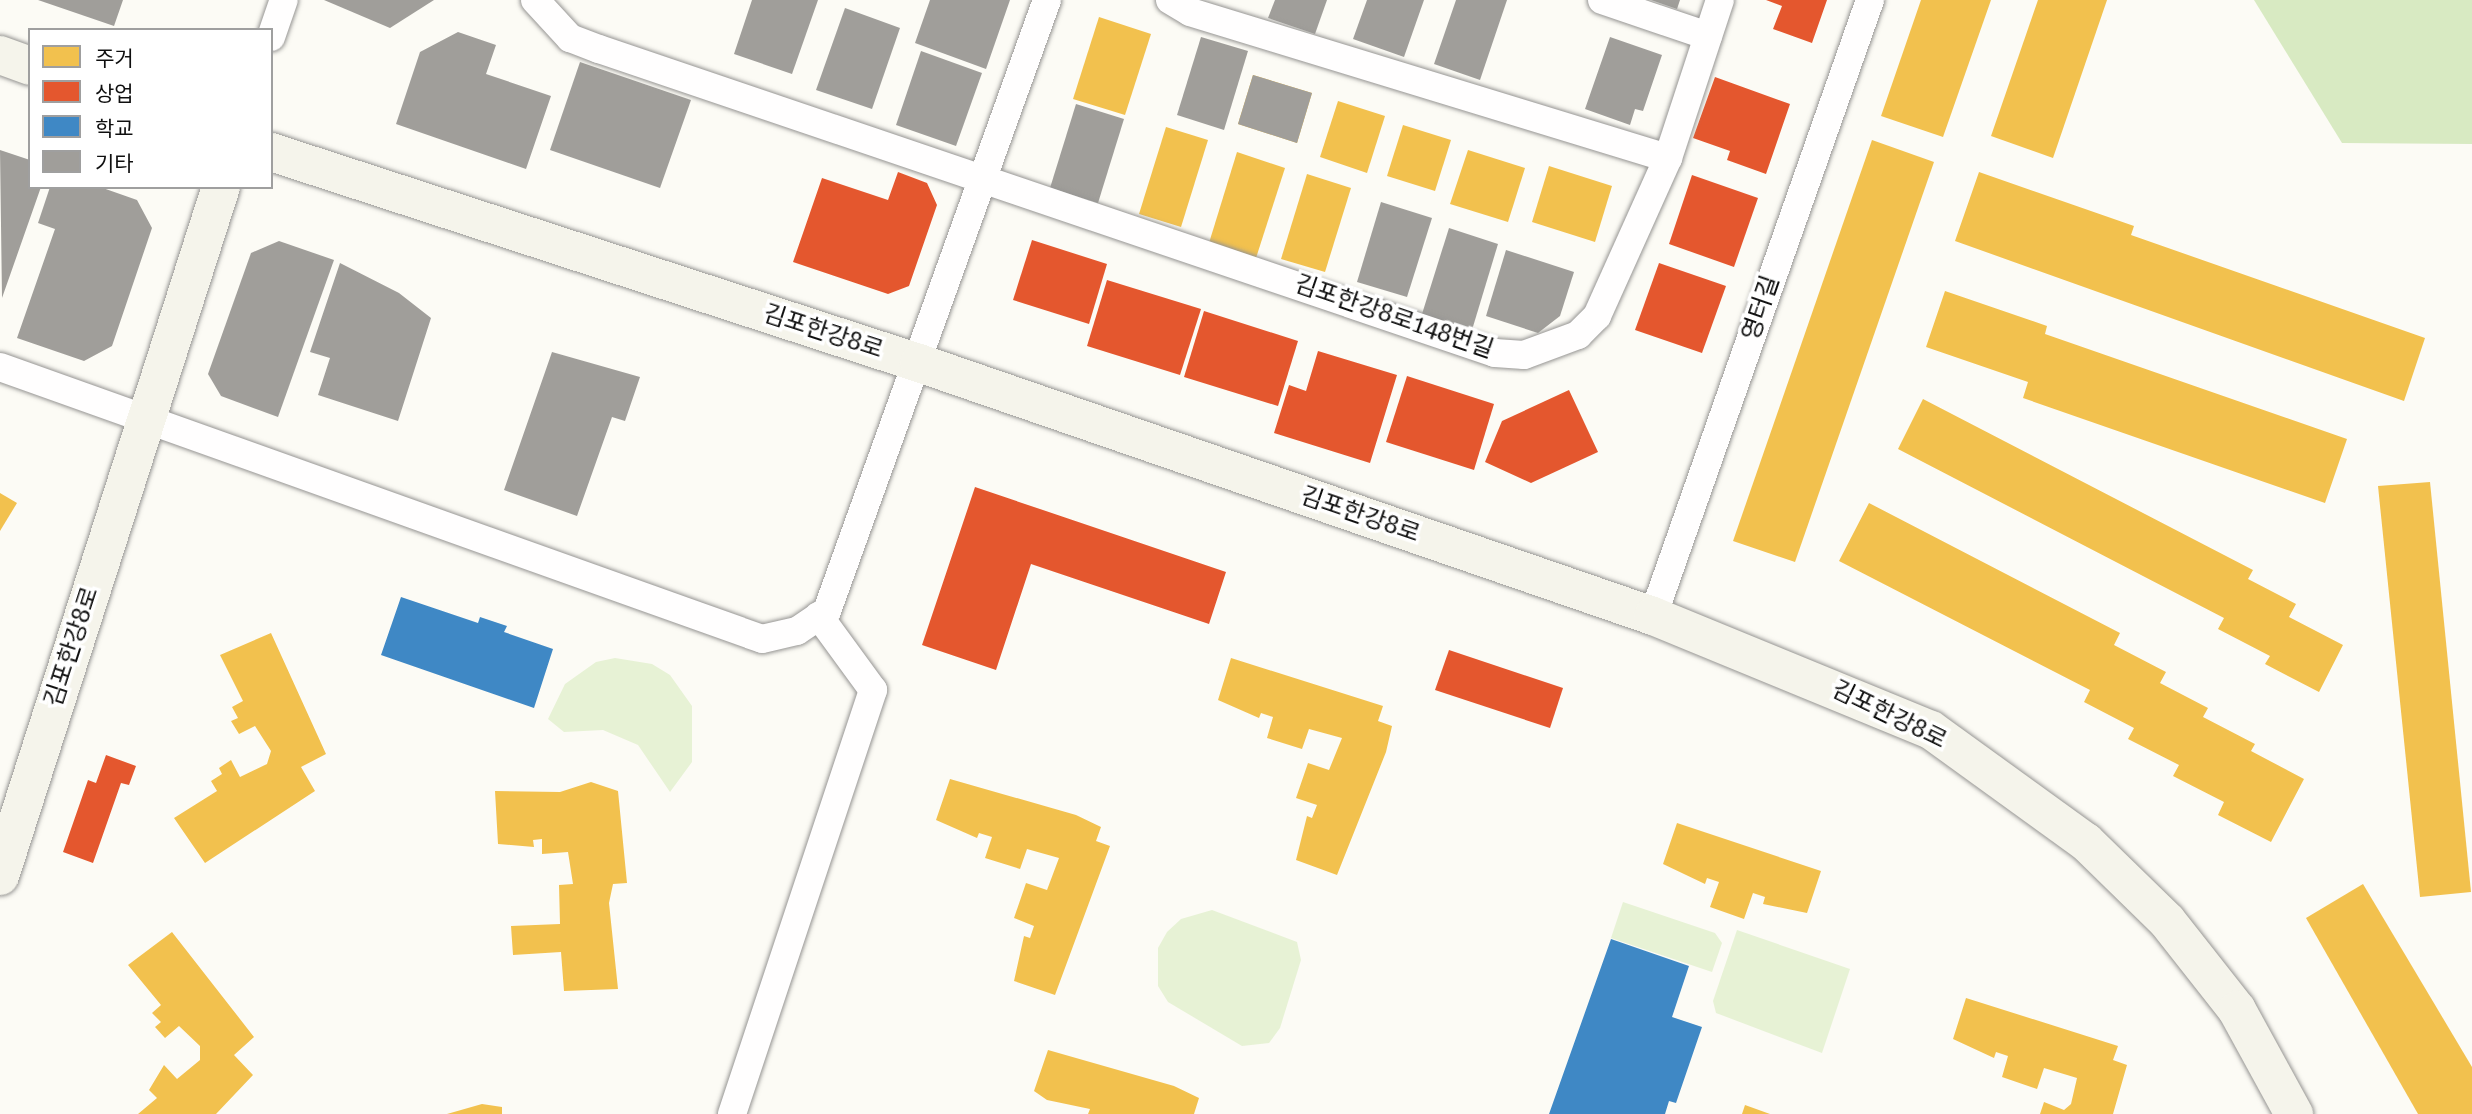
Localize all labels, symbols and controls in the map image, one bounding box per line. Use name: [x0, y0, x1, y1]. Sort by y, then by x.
legend: [28, 28, 273, 189]
text: 주거: [95, 47, 134, 71]
text: 상업: [95, 82, 134, 106]
text: 학교: [95, 117, 134, 141]
text: 기타: [95, 152, 134, 176]
street label: 김포한강8로148번길: [1291, 269, 1497, 365]
street label: 영터길: [1737, 272, 1785, 344]
street label: 김포한강8로: [760, 299, 886, 365]
street label: 김포한강8로: [1297, 481, 1423, 549]
street label: 김포한강8로: [39, 584, 105, 710]
street label: 김포한강8로: [1827, 675, 1951, 755]

